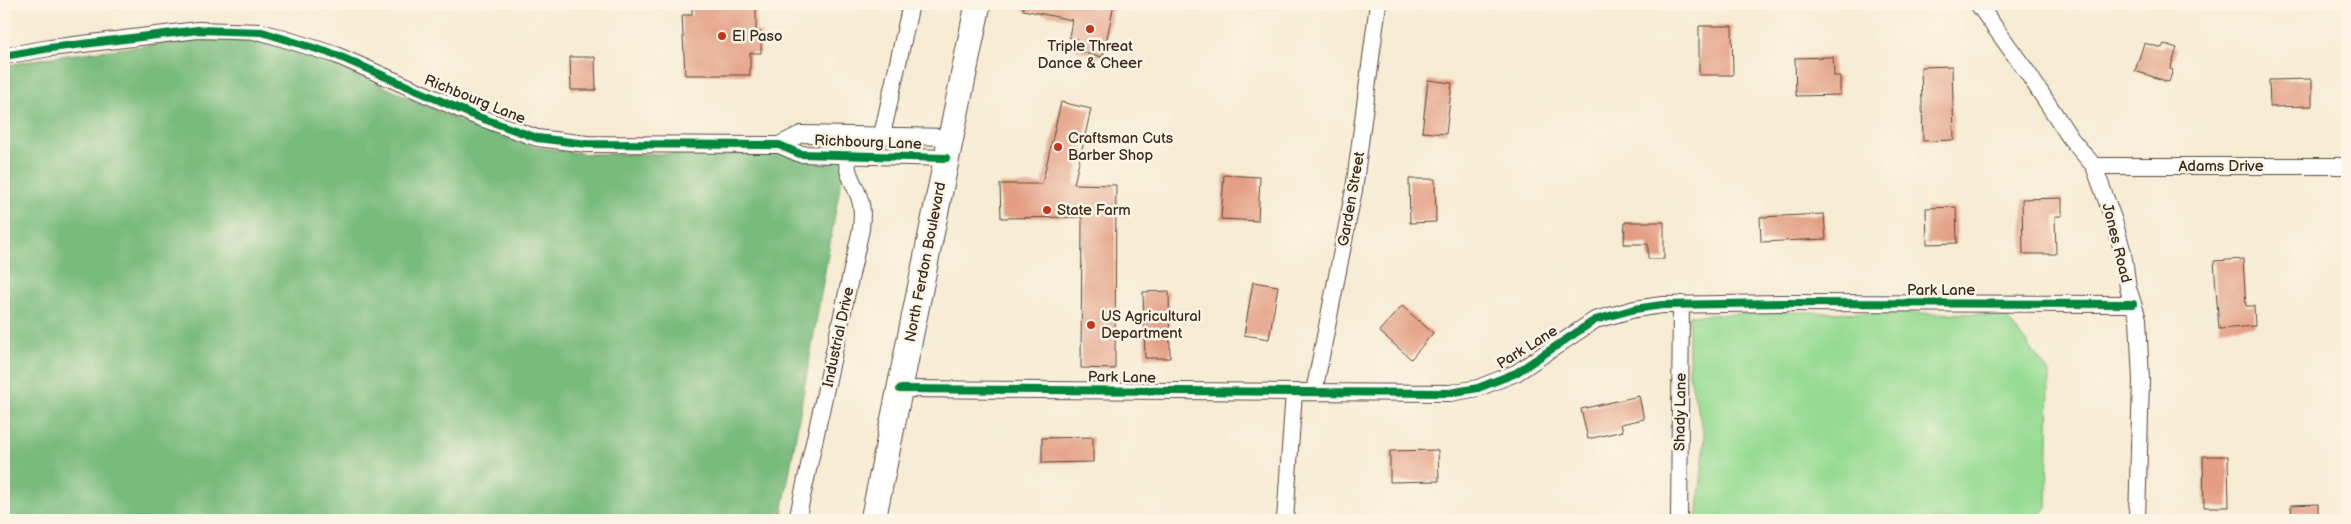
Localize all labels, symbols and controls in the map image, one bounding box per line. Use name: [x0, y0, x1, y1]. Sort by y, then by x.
marker: Triple Threat Dance & Cheer: [1084, 23, 1096, 35]
place label: El Paso: [732, 27, 783, 46]
marker: El Paso: [716, 30, 728, 42]
place label: Triple Threat Dance & Cheer: [1038, 37, 1143, 73]
street label: Richbourg Lane: [421, 70, 528, 128]
place label: Craftsman Cuts Barber Shop: [1068, 129, 1174, 165]
street label: Richbourg Lane: [814, 131, 922, 154]
marker: Craftsman Cuts Barber Shop: [1052, 141, 1064, 153]
street label: Garden Street: [1334, 150, 1369, 248]
street label: Adams Drive: [2178, 157, 2264, 176]
street label: North Ferdon Boulevard: [901, 180, 950, 344]
place label: State Farm: [1057, 201, 1131, 220]
street label: Jones Road: [2097, 201, 2136, 285]
marker: State Farm: [1041, 204, 1053, 216]
street label: Park Lane: [1907, 281, 1975, 300]
street label: Industrial Drive: [819, 285, 858, 389]
place label: US Agricultural Department: [1101, 307, 1201, 343]
marker: US Agricultural Department: [1085, 319, 1097, 331]
street label: Park Lane: [1493, 321, 1561, 374]
street label: Park Lane: [1088, 367, 1156, 388]
street label: Shady Lane: [1670, 373, 1691, 451]

